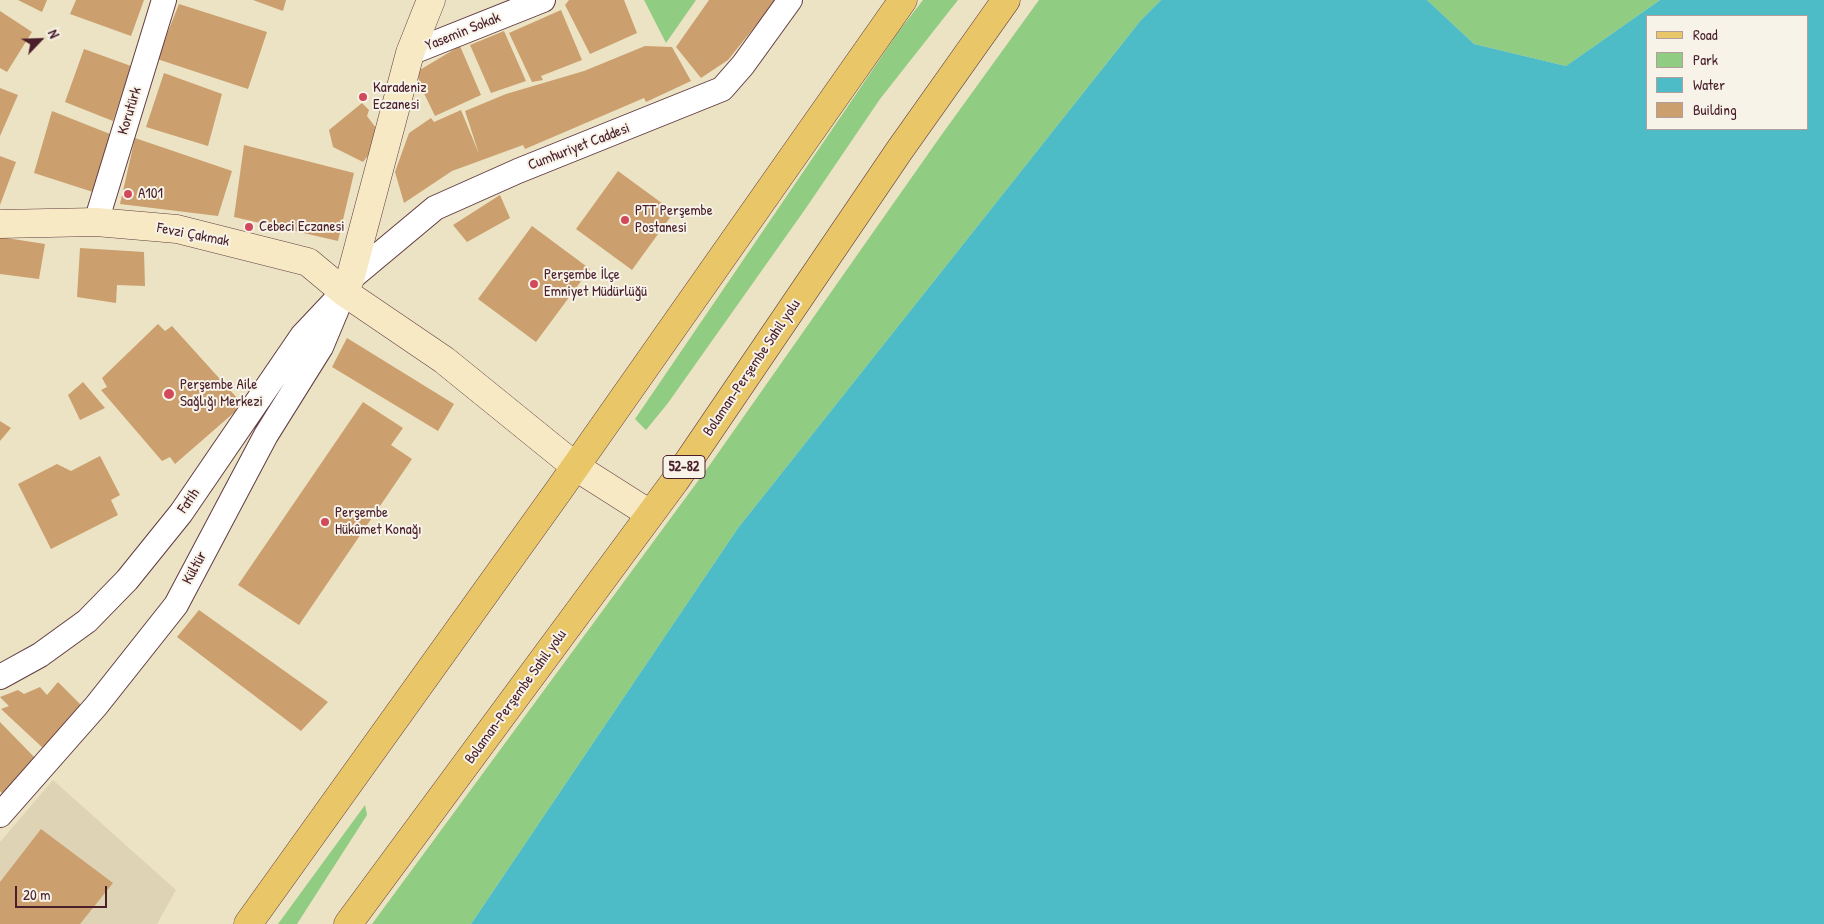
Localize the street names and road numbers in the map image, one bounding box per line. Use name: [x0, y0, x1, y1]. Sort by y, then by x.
street label: Yasemin Sokak: [423, 9, 503, 55]
street label: Korutürk: [114, 85, 146, 137]
street label: Cumhuriyet Caddesi: [526, 119, 632, 175]
street label: Fevzi Çakmak: [155, 219, 231, 251]
street label: Bolaman-Perşembe Sahil yolu: [699, 296, 805, 440]
road number: 52-82: [663, 456, 705, 478]
street label: Fatih: [174, 485, 204, 517]
street label: Kültür: [179, 548, 211, 588]
street label: Bolaman-Perşembe Sahil yolu: [461, 627, 571, 767]

